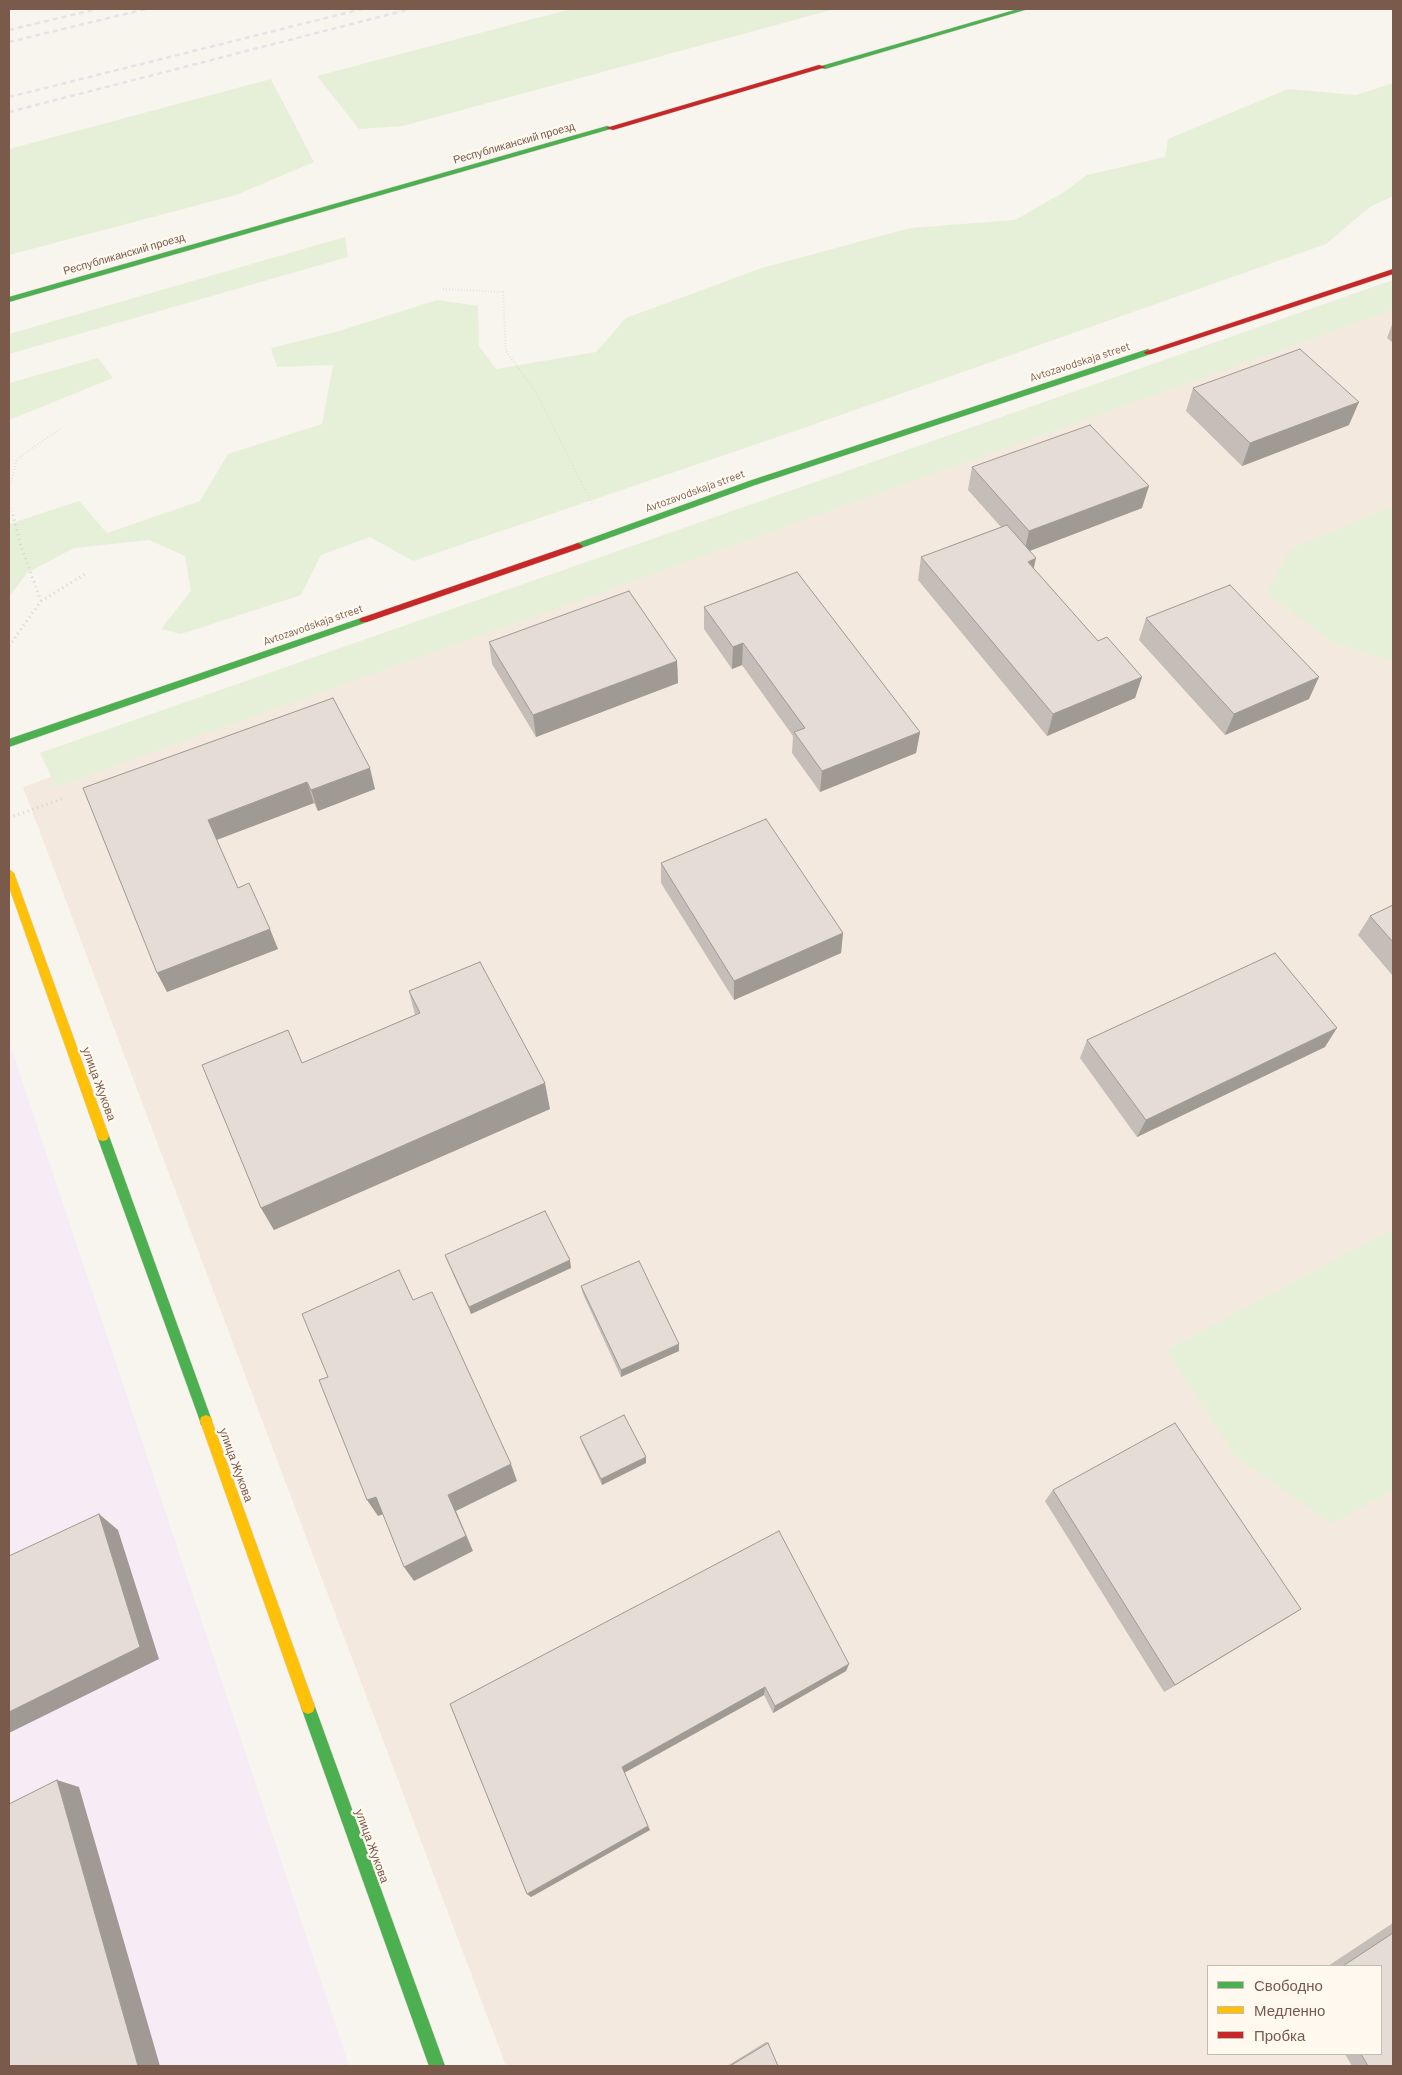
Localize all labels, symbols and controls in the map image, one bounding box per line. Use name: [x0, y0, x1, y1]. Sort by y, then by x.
street label: Республиканский проезд: [452, 119, 576, 167]
street label: Республиканский проезд: [62, 230, 186, 278]
street label: Avtozavodskaja street: [1028, 340, 1132, 384]
street label: Avtozavodskaja street: [644, 467, 746, 515]
street label: Avtozavodskaja street: [261, 602, 365, 648]
street label: улица Жукова: [79, 1045, 119, 1123]
street label: улица Жукова: [216, 1426, 256, 1504]
street label: улица Жукова: [352, 1807, 392, 1885]
legend: [1207, 1965, 1382, 2055]
text: Свободно: [1254, 1976, 1323, 1994]
text: Медленно: [1254, 2001, 1325, 2019]
text: Пробка: [1254, 2026, 1305, 2044]

